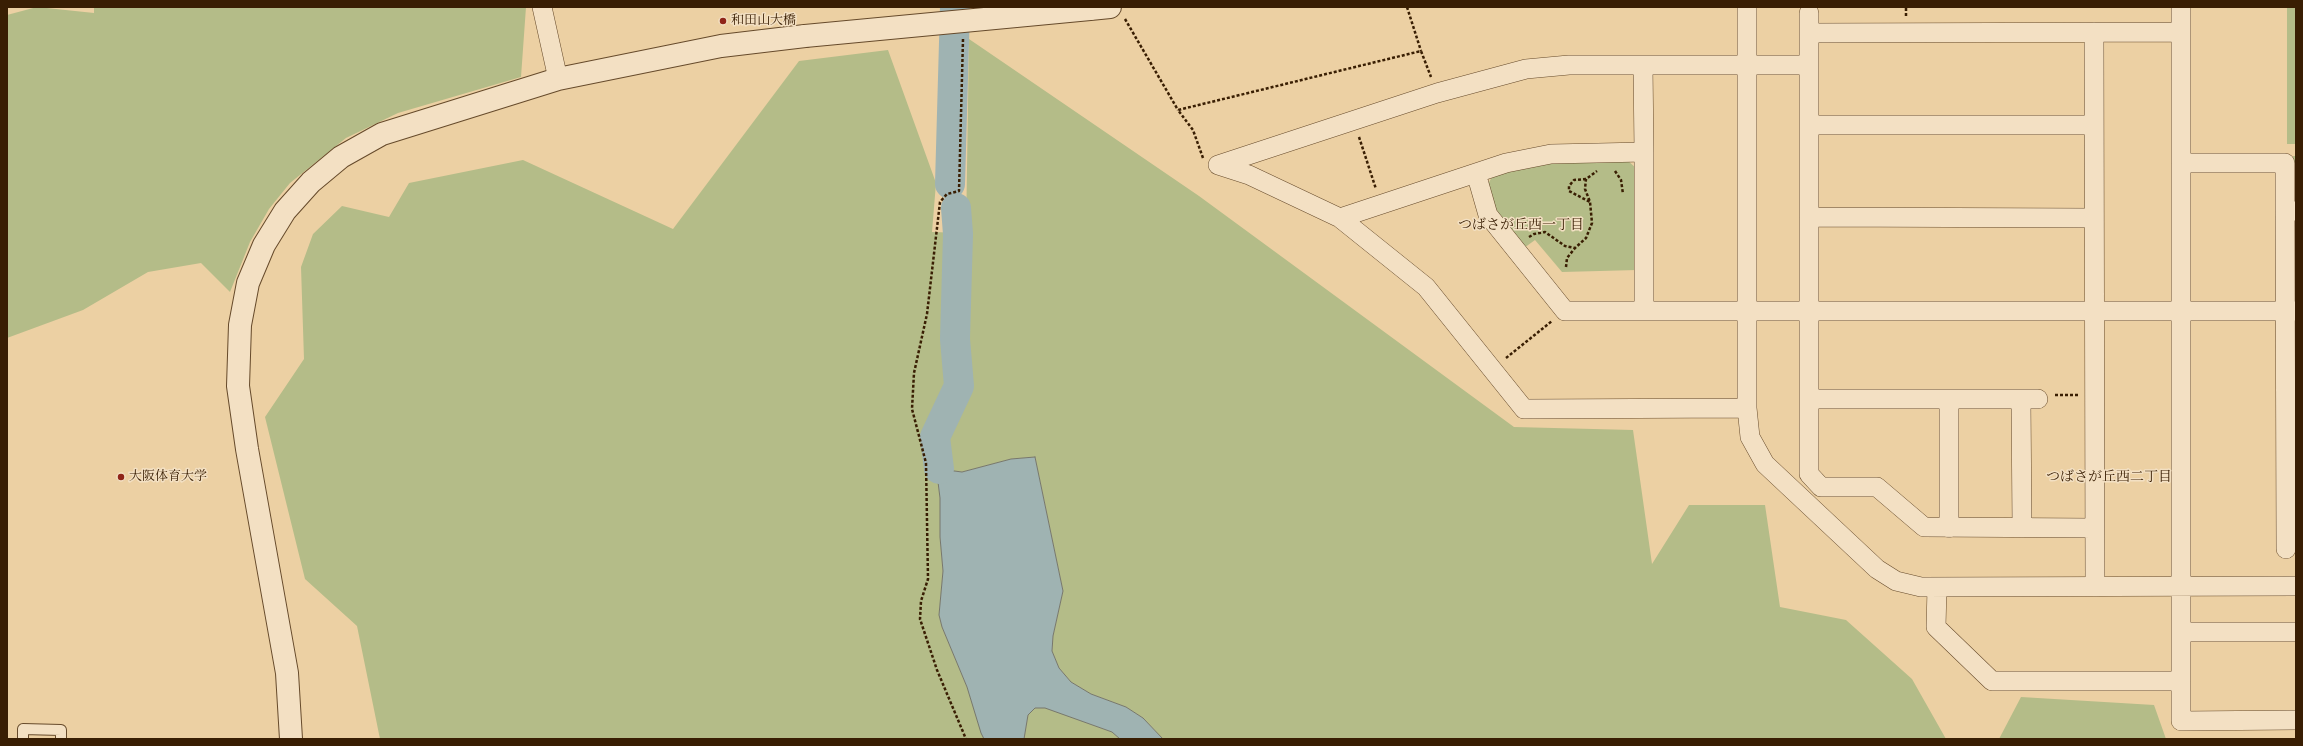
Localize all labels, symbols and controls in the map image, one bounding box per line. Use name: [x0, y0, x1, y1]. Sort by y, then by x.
place label: 和田山大橋: [731, 13, 796, 29]
marker: 和田山大橋: [718, 16, 728, 26]
district label: つばさが丘西一丁目: [1458, 218, 1584, 234]
place label: 大阪体育大学: [129, 469, 207, 485]
district label: つばさが丘西二丁目: [2046, 470, 2172, 486]
marker: 大阪体育大学: [116, 472, 126, 482]

